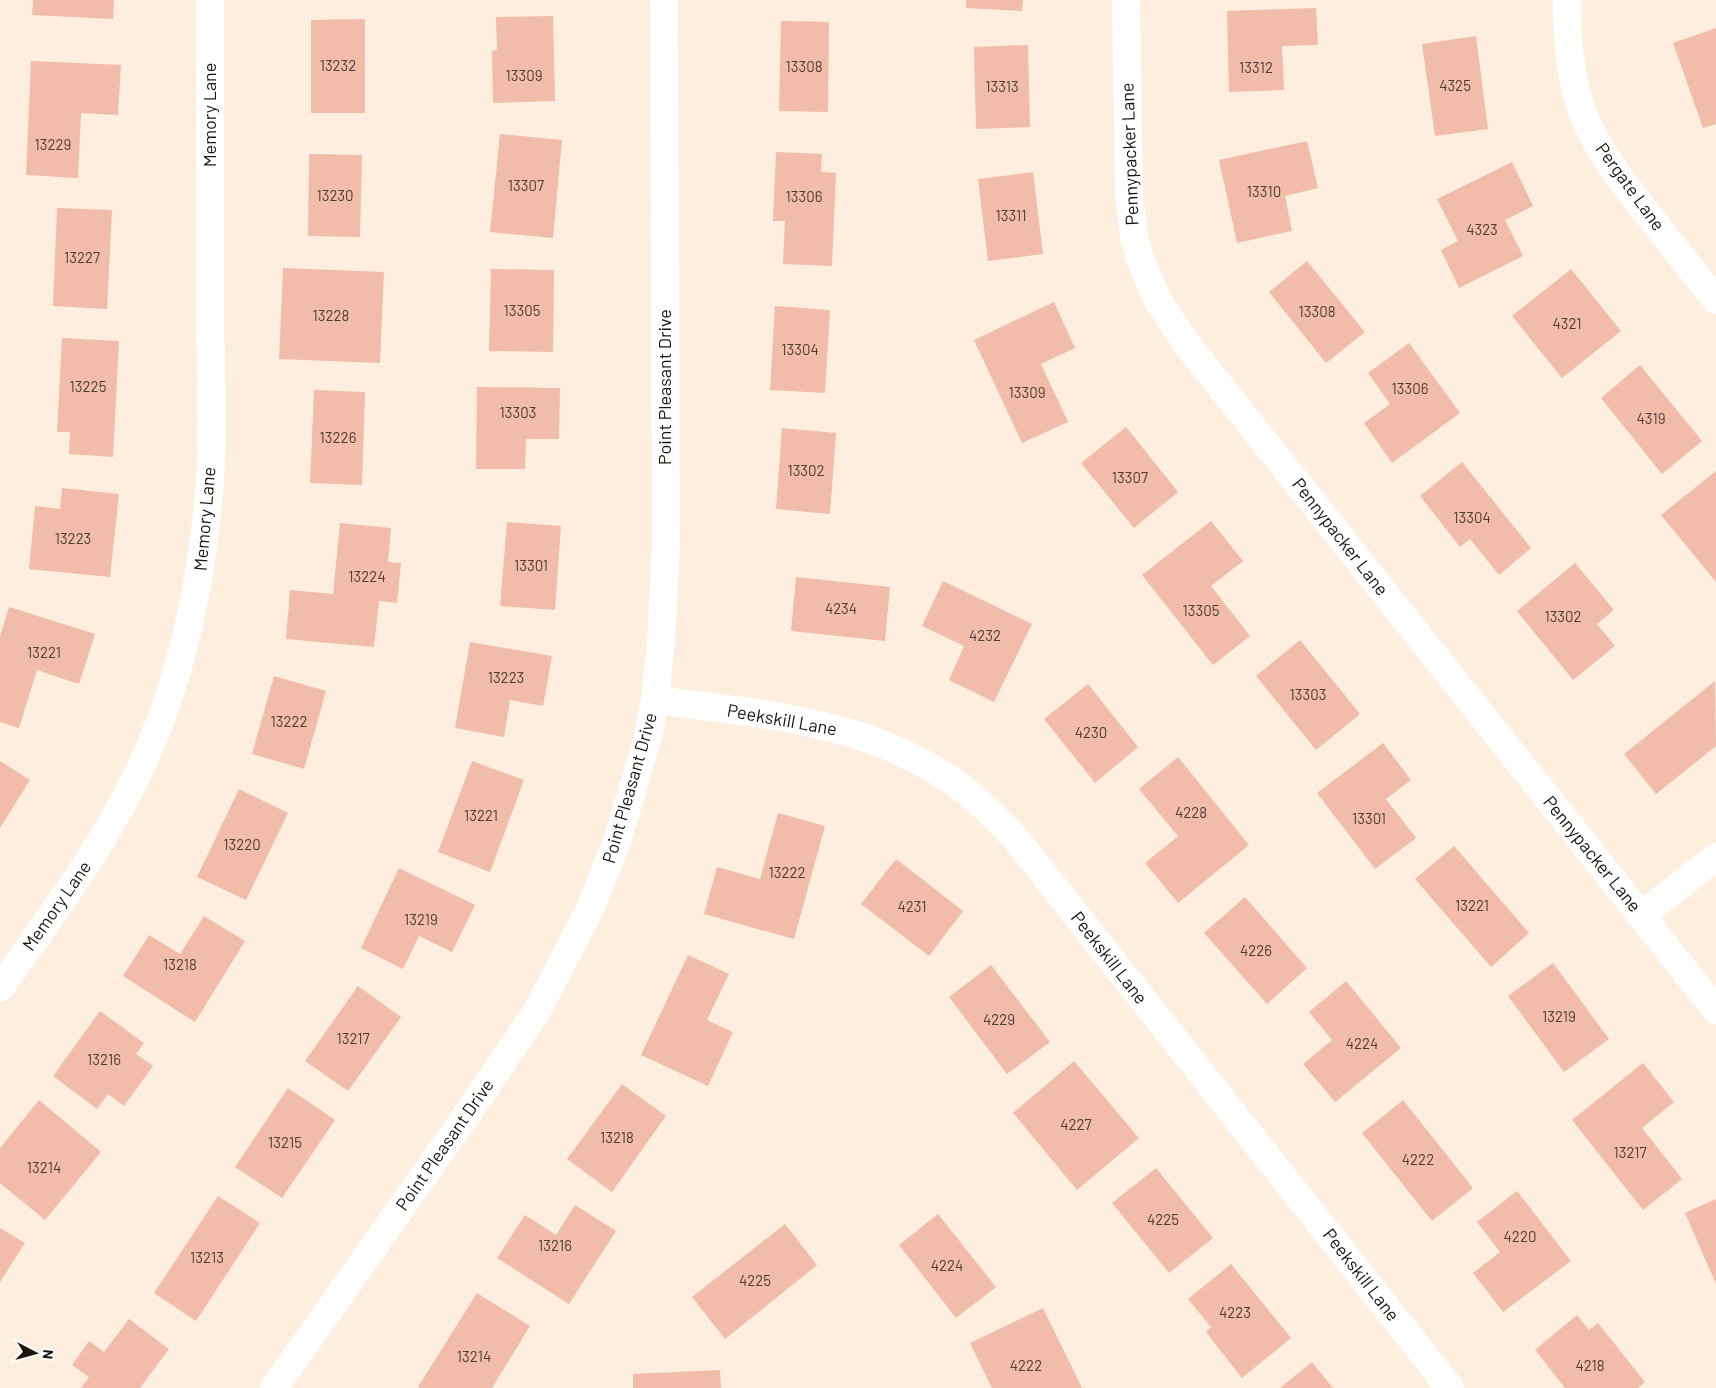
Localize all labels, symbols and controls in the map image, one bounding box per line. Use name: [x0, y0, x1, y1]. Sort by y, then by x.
house number: 13232: [320, 56, 356, 74]
house number: 13308: [786, 57, 823, 75]
house number: 13312: [1239, 58, 1273, 76]
street label: Memory Lane: [198, 63, 220, 167]
house number: 13309: [506, 66, 543, 84]
house number: 4325: [1439, 76, 1471, 94]
house number: 13313: [985, 77, 1019, 95]
street label: Pennypacker Lane: [1116, 82, 1142, 226]
house number: 13229: [35, 135, 71, 153]
street label: Pergate Lane: [1592, 138, 1670, 235]
house number: 13307: [508, 176, 544, 194]
house number: 13310: [1247, 182, 1281, 200]
house number: 13230: [316, 186, 354, 204]
house number: 13306: [786, 187, 822, 205]
house number: 13311: [995, 206, 1027, 224]
house number: 4323: [1466, 220, 1498, 238]
house number: 13227: [64, 248, 100, 266]
house number: 13305: [504, 301, 540, 319]
house number: 13308: [1299, 302, 1336, 320]
house number: 13228: [313, 306, 349, 324]
street label: Point Pleasant Drive: [653, 309, 675, 465]
house number: 4321: [1552, 314, 1582, 332]
house number: 13304: [781, 340, 819, 358]
house number: 13225: [70, 377, 106, 395]
house number: 13306: [1392, 379, 1428, 397]
house number: 13309: [1009, 383, 1046, 401]
house number: 13303: [500, 403, 536, 421]
house number: 4319: [1637, 409, 1665, 427]
house number: 13226: [320, 428, 356, 446]
house number: 13302: [787, 461, 825, 479]
street label: Memory Lane: [188, 466, 220, 572]
house number: 13307: [1112, 468, 1148, 486]
street label: Pennypacker Lane: [1288, 473, 1393, 599]
house number: 13304: [1453, 508, 1491, 526]
house number: 13223: [55, 529, 91, 547]
house number: 13301: [514, 556, 548, 574]
house number: 13224: [348, 567, 386, 585]
house number: 4234: [825, 599, 857, 617]
house number: 13305: [1183, 601, 1219, 619]
house number: 13302: [1544, 607, 1582, 625]
house number: 4232: [969, 626, 1001, 644]
house number: 13221: [27, 643, 61, 661]
house number: 13223: [488, 668, 524, 686]
house number: 13303: [1290, 685, 1326, 703]
street label: Peekskill Lane: [725, 699, 839, 740]
street label: Point Pleasant Drive: [597, 710, 661, 866]
house number: 13222: [270, 712, 308, 730]
house number: 4230: [1075, 723, 1107, 741]
street label: Pennypacker Lane: [1539, 791, 1646, 916]
house number: 4228: [1175, 803, 1207, 821]
house number: 13221: [464, 806, 498, 824]
house number: 13301: [1352, 809, 1386, 827]
house number: 13220: [223, 835, 261, 853]
street label: Memory Lane: [17, 856, 95, 955]
house number: 13222: [768, 863, 806, 881]
house number: 13221: [1455, 896, 1489, 914]
house number: 4231: [897, 897, 927, 915]
street label: Peekskill Lane: [1067, 907, 1153, 1008]
house number: 13219: [404, 910, 438, 928]
house number: 4226: [1240, 941, 1272, 959]
house number: 13218: [163, 955, 197, 973]
house number: 13219: [1542, 1007, 1576, 1025]
house number: 4229: [983, 1010, 1015, 1028]
house number: 13217: [336, 1029, 370, 1047]
house number: 4224: [1346, 1034, 1378, 1052]
house number: 13216: [87, 1050, 121, 1068]
street label: Point Pleasant Drive: [390, 1074, 498, 1215]
house number: 4227: [1060, 1115, 1092, 1133]
house number: 13218: [600, 1128, 634, 1146]
house number: 13215: [268, 1133, 302, 1151]
house number: 13217: [1613, 1143, 1647, 1161]
house number: 4222: [1402, 1150, 1434, 1168]
house number: 13214: [27, 1158, 61, 1176]
house number: 4225: [1147, 1210, 1179, 1228]
street label: Peekskill Lane: [1319, 1224, 1405, 1325]
house number: 4220: [1504, 1227, 1536, 1245]
house number: 13216: [538, 1236, 572, 1254]
house number: 13213: [190, 1248, 224, 1266]
house number: 4224: [931, 1256, 963, 1274]
house number: 4225: [739, 1271, 771, 1289]
house number: 4223: [1219, 1303, 1251, 1321]
north arrow: [10, 1328, 60, 1378]
house number: 13214: [457, 1347, 491, 1365]
text: N: [39, 1349, 57, 1360]
house number: 4222: [1010, 1356, 1042, 1374]
house number: 4218: [1575, 1356, 1605, 1374]

